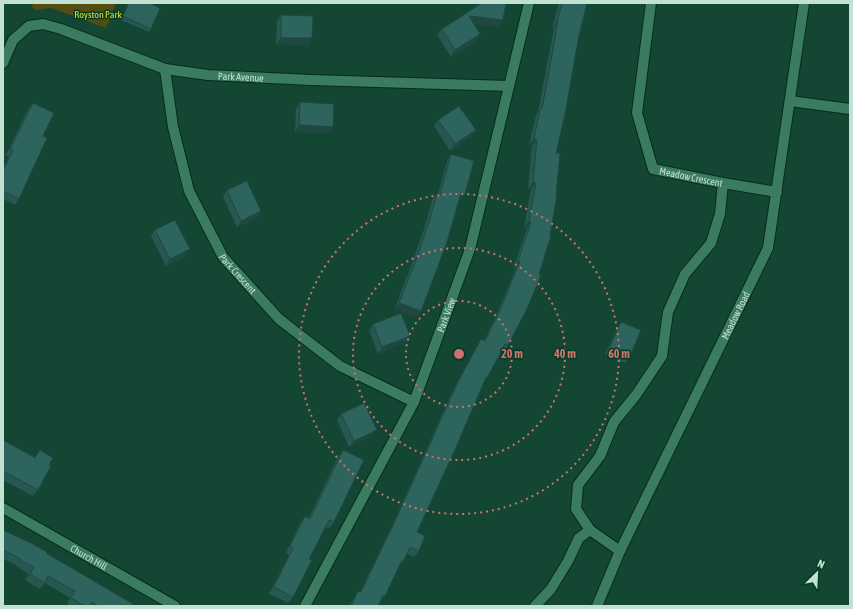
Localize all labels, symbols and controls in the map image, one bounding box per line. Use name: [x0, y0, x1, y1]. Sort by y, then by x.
park label: Royston Park: [74, 9, 122, 20]
street label: Park Avenue: [218, 70, 265, 83]
street label: Meadow Crescent: [659, 165, 724, 188]
street label: Park Crescent: [217, 252, 259, 296]
street label: Meadow Road: [719, 289, 752, 341]
street label: Park View: [435, 296, 457, 334]
centre of rings: [452, 347, 466, 361]
text: 20 m: [501, 347, 523, 361]
text: 40 m: [553, 347, 576, 361]
text: 60 m: [608, 347, 630, 361]
street label: Church Hill: [69, 542, 110, 572]
north arrow: [797, 553, 837, 593]
text: N: [816, 557, 826, 571]

